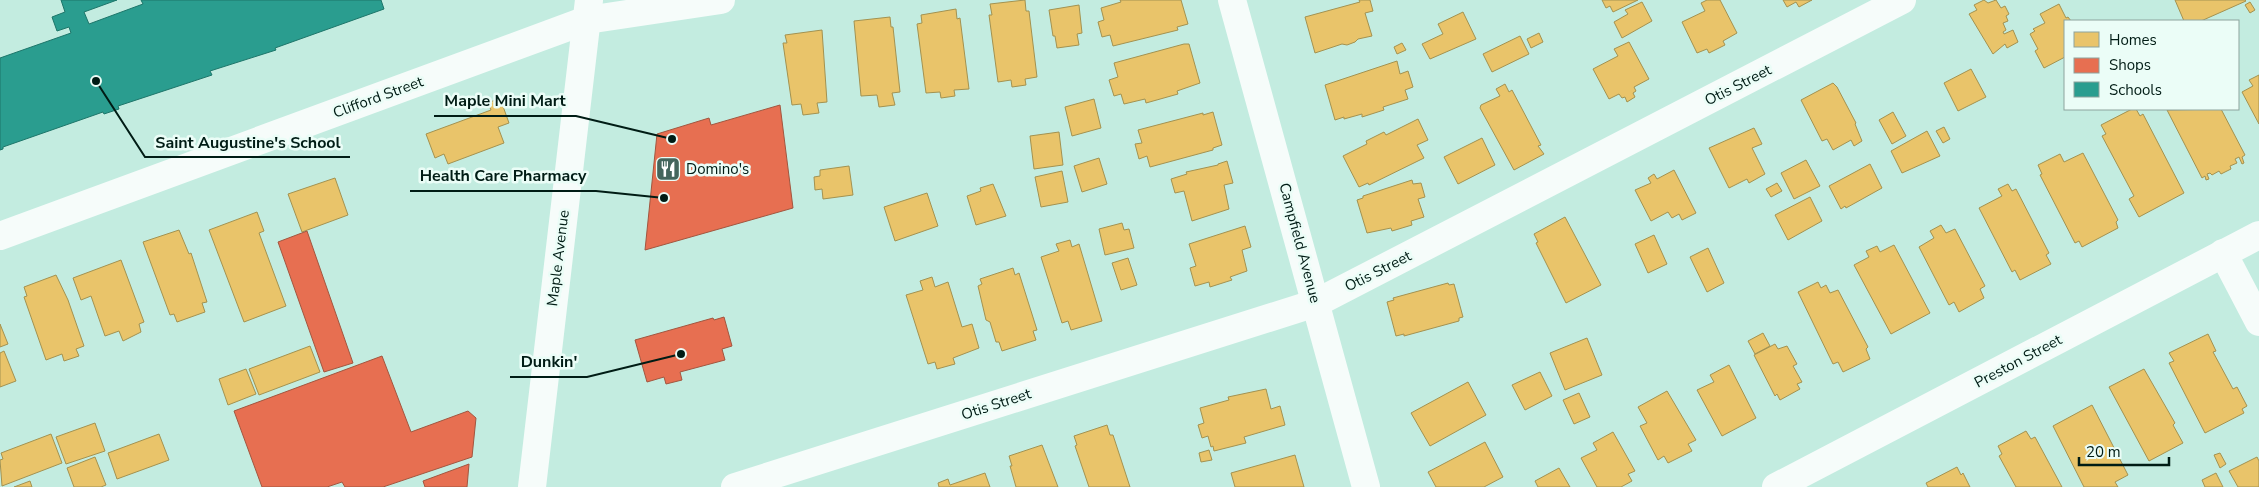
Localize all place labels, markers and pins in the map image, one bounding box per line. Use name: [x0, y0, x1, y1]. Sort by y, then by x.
callout: Maple Mini Mart: [434, 85, 576, 116]
callout: Saint Augustine's School: [145, 126, 350, 157]
restaurant icon: Domino's: [655, 156, 681, 182]
place label: Domino's: [686, 159, 749, 179]
callout: Health Care Pharmacy: [410, 160, 596, 191]
callout: Dunkin': [510, 346, 587, 377]

